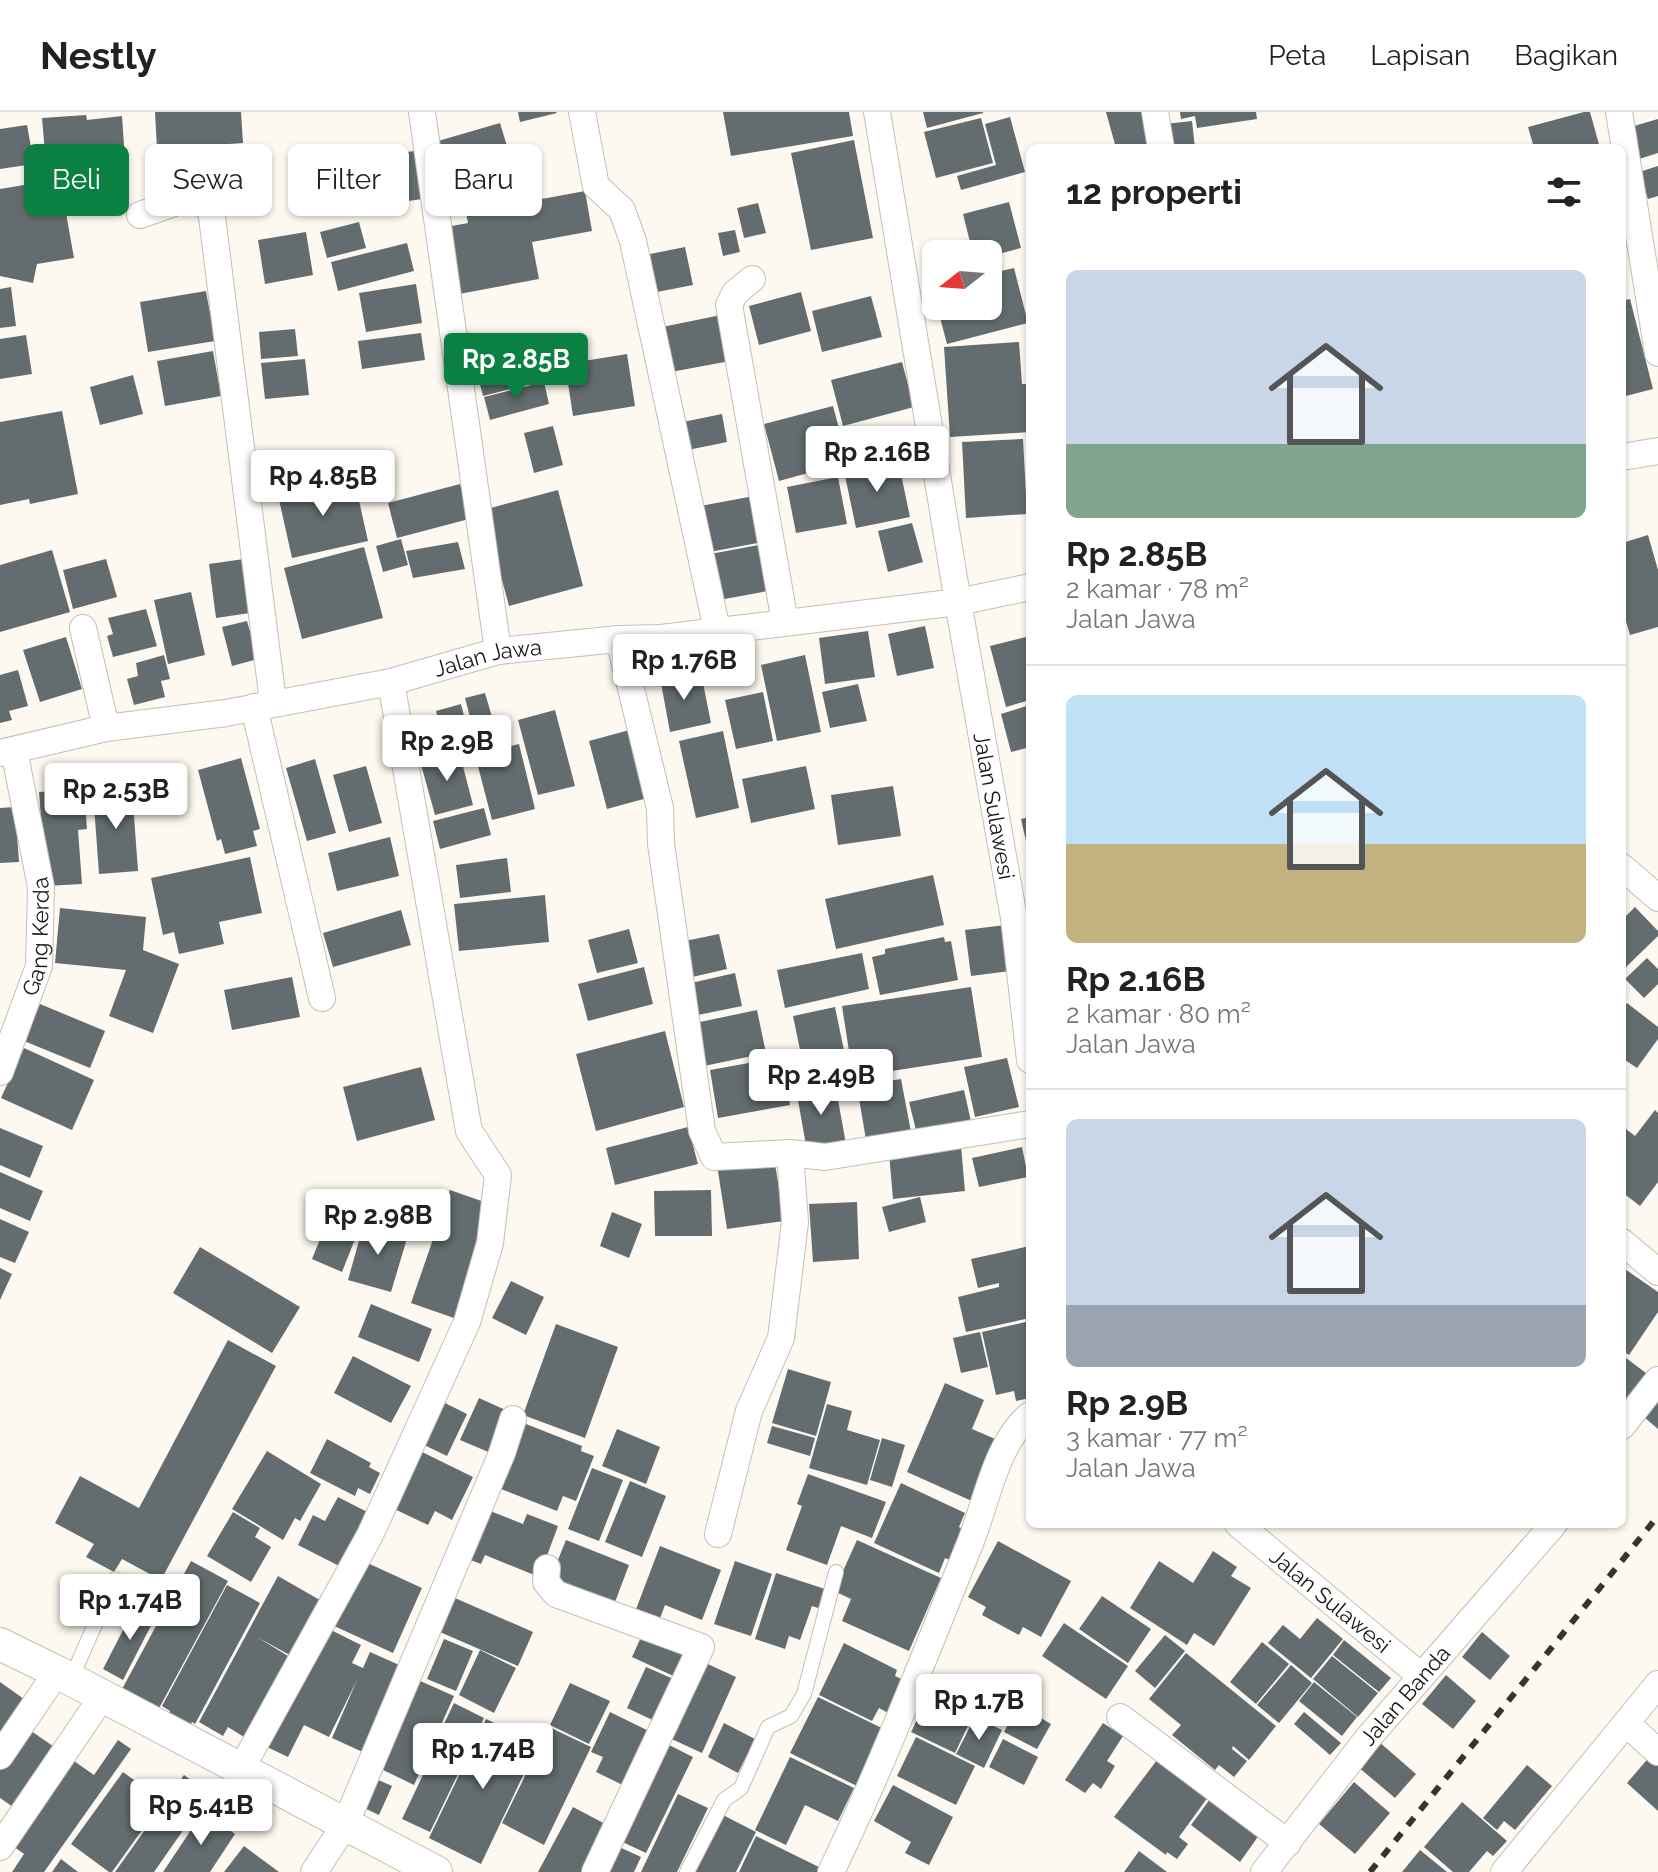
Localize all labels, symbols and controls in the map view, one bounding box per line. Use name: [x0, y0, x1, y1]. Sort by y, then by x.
text: Nestly: [40, 33, 157, 78]
text: Peta: [1268, 39, 1326, 72]
text: Lapisan: [1370, 39, 1470, 72]
text: Bagikan: [1514, 39, 1618, 72]
chip: Beli: [24, 144, 129, 216]
chip: Sewa: [145, 144, 272, 216]
chip: Filter: [288, 144, 409, 216]
chip: Baru: [425, 144, 542, 216]
icon: filters: [1542, 170, 1586, 214]
text: 12 properti: [1066, 172, 1242, 212]
north arrow: [922, 240, 1002, 320]
map controls: [922, 240, 1002, 320]
icon: home: [1254, 322, 1398, 466]
pin: Rp 2.85B: [433, 333, 599, 401]
text: Rp 2.85B: [462, 344, 570, 374]
pin: Rp 2.16B: [794, 426, 960, 494]
text: Rp 2.16B: [824, 437, 930, 467]
pin: Rp 4.85B: [240, 450, 406, 518]
text: Rp 4.85B: [269, 461, 377, 491]
text: Rp 2.85B: [1066, 534, 1207, 574]
text: 2 kamar · 78 m²: [1066, 574, 1249, 604]
text: Jalan Jawa: [1066, 604, 1196, 634]
street label: Jalan Jawa: [431, 634, 543, 682]
pin: Rp 1.76B: [601, 634, 767, 702]
text: Rp 1.76B: [631, 645, 737, 675]
pin: Rp 2.9B: [373, 715, 521, 783]
text: Rp 2.9B: [400, 726, 494, 756]
street label: Jalan Sulawesi: [968, 731, 1020, 882]
icon: home: [1254, 747, 1398, 891]
pin: Rp 2.53B: [33, 763, 199, 831]
text: Rp 2.53B: [63, 774, 170, 804]
street label: Gang Kerda: [16, 875, 54, 999]
text: Rp 2.16B: [1066, 959, 1206, 999]
text: 2 kamar · 80 m²: [1066, 999, 1251, 1029]
text: Jalan Jawa: [1066, 1029, 1196, 1059]
pin: Rp 2.49B: [738, 1049, 904, 1117]
text: Rp 2.49B: [767, 1060, 875, 1090]
icon: home: [1254, 1171, 1398, 1315]
pin: Rp 2.98B: [295, 1189, 461, 1257]
text: Rp 2.98B: [323, 1200, 433, 1230]
text: Rp 2.9B: [1066, 1383, 1188, 1423]
text: 3 kamar · 77 m²: [1066, 1423, 1248, 1453]
text: Jalan Jawa: [1066, 1453, 1196, 1483]
street label: Jalan Sulawesi: [1265, 1543, 1396, 1658]
pin: Rp 1.74B: [47, 1574, 213, 1642]
text: Rp 1.74B: [78, 1585, 182, 1615]
street label: Jalan Banda: [1354, 1640, 1455, 1750]
pin: Rp 1.7B: [905, 1674, 1053, 1742]
text: Rp 1.7B: [934, 1685, 1024, 1715]
pin: Rp 1.74B: [400, 1723, 566, 1791]
text: Rp 1.74B: [431, 1734, 535, 1764]
pin: Rp 5.41B: [118, 1779, 284, 1847]
text: Rp 5.41B: [148, 1790, 254, 1820]

